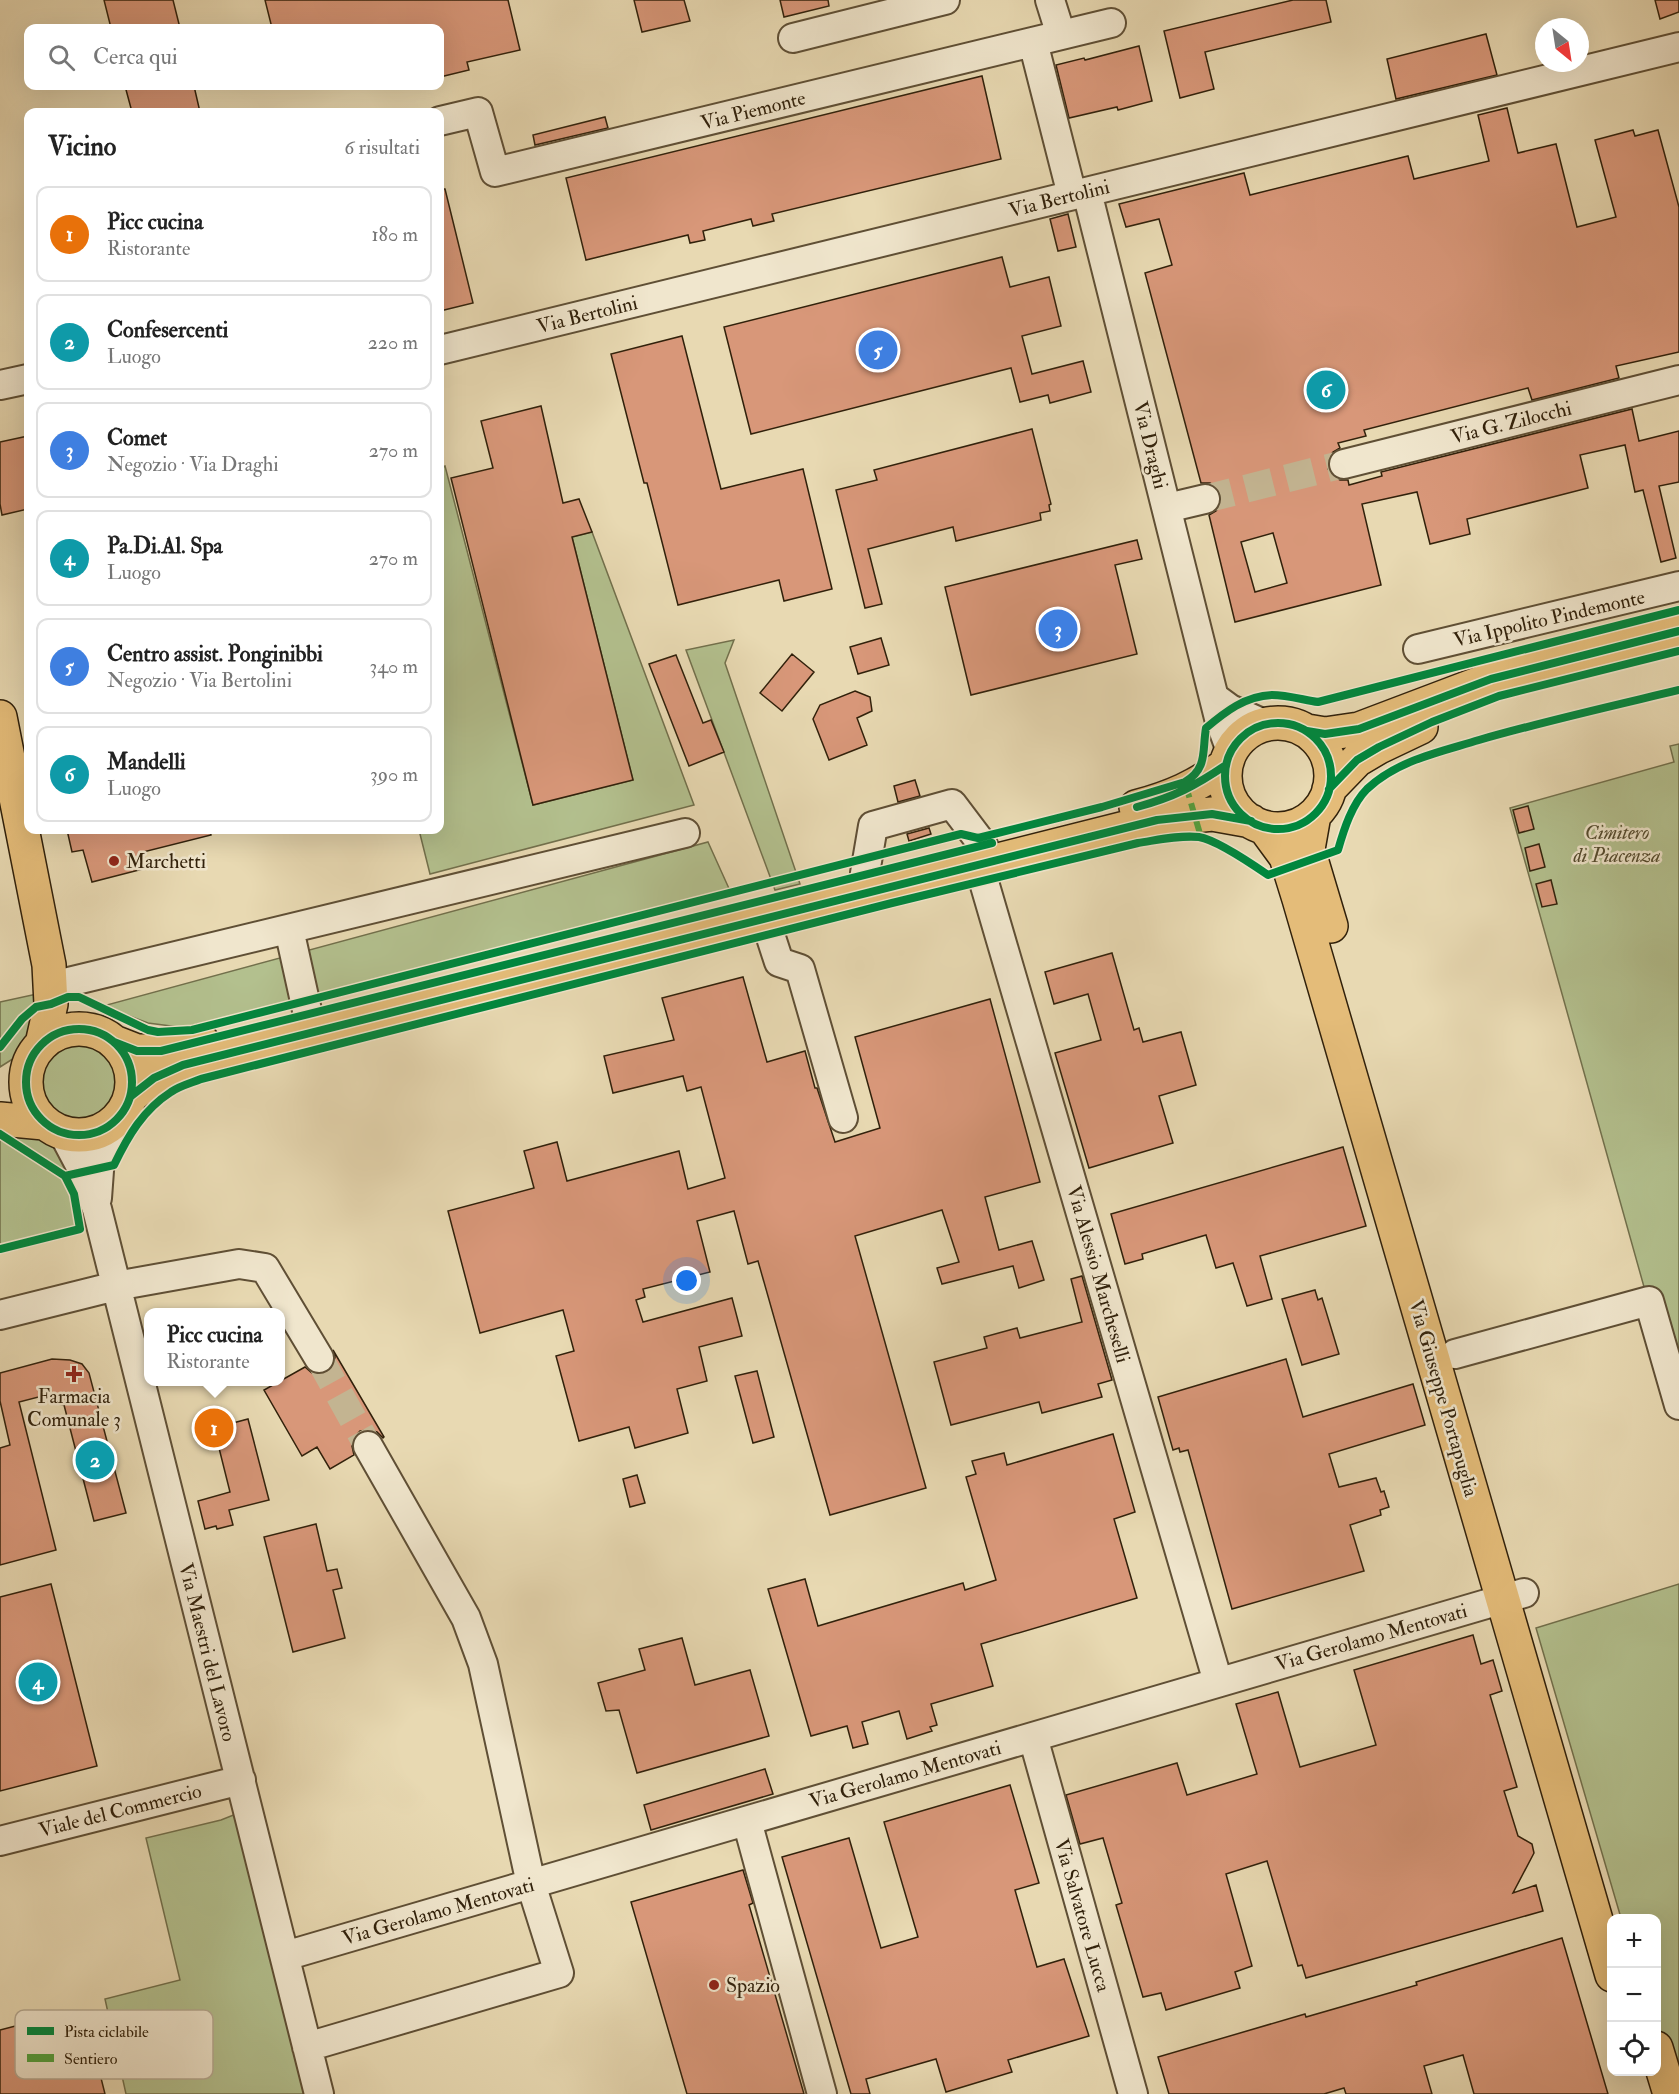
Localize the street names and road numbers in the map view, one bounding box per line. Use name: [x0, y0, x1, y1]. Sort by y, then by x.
street label: Via Piemonte: [698, 85, 808, 136]
street label: Via Bertolini: [1006, 174, 1112, 223]
street label: Via Bertolini: [534, 290, 640, 339]
street label: Via G. Zilocchi: [1448, 395, 1574, 450]
street label: Via Draghi: [1128, 399, 1173, 492]
street label: Via Ippolito Pindemonte: [1451, 584, 1647, 654]
street label: Via Alessio Marcheselli: [1061, 1183, 1136, 1366]
street label: Via Giuseppe Portapuglia: [1402, 1297, 1484, 1501]
street label: Via Maestri del Lavoro: [173, 1560, 242, 1744]
street label: Via Gerolamo Mentovati: [1272, 1598, 1470, 1677]
street label: Via Gerolamo Mentovati: [806, 1735, 1004, 1814]
street label: Viale del Commercio: [36, 1778, 204, 1843]
street label: Via Salvatore Lucca: [1049, 1836, 1117, 1995]
street label: Via Gerolamo Mentovati: [339, 1872, 537, 1951]

